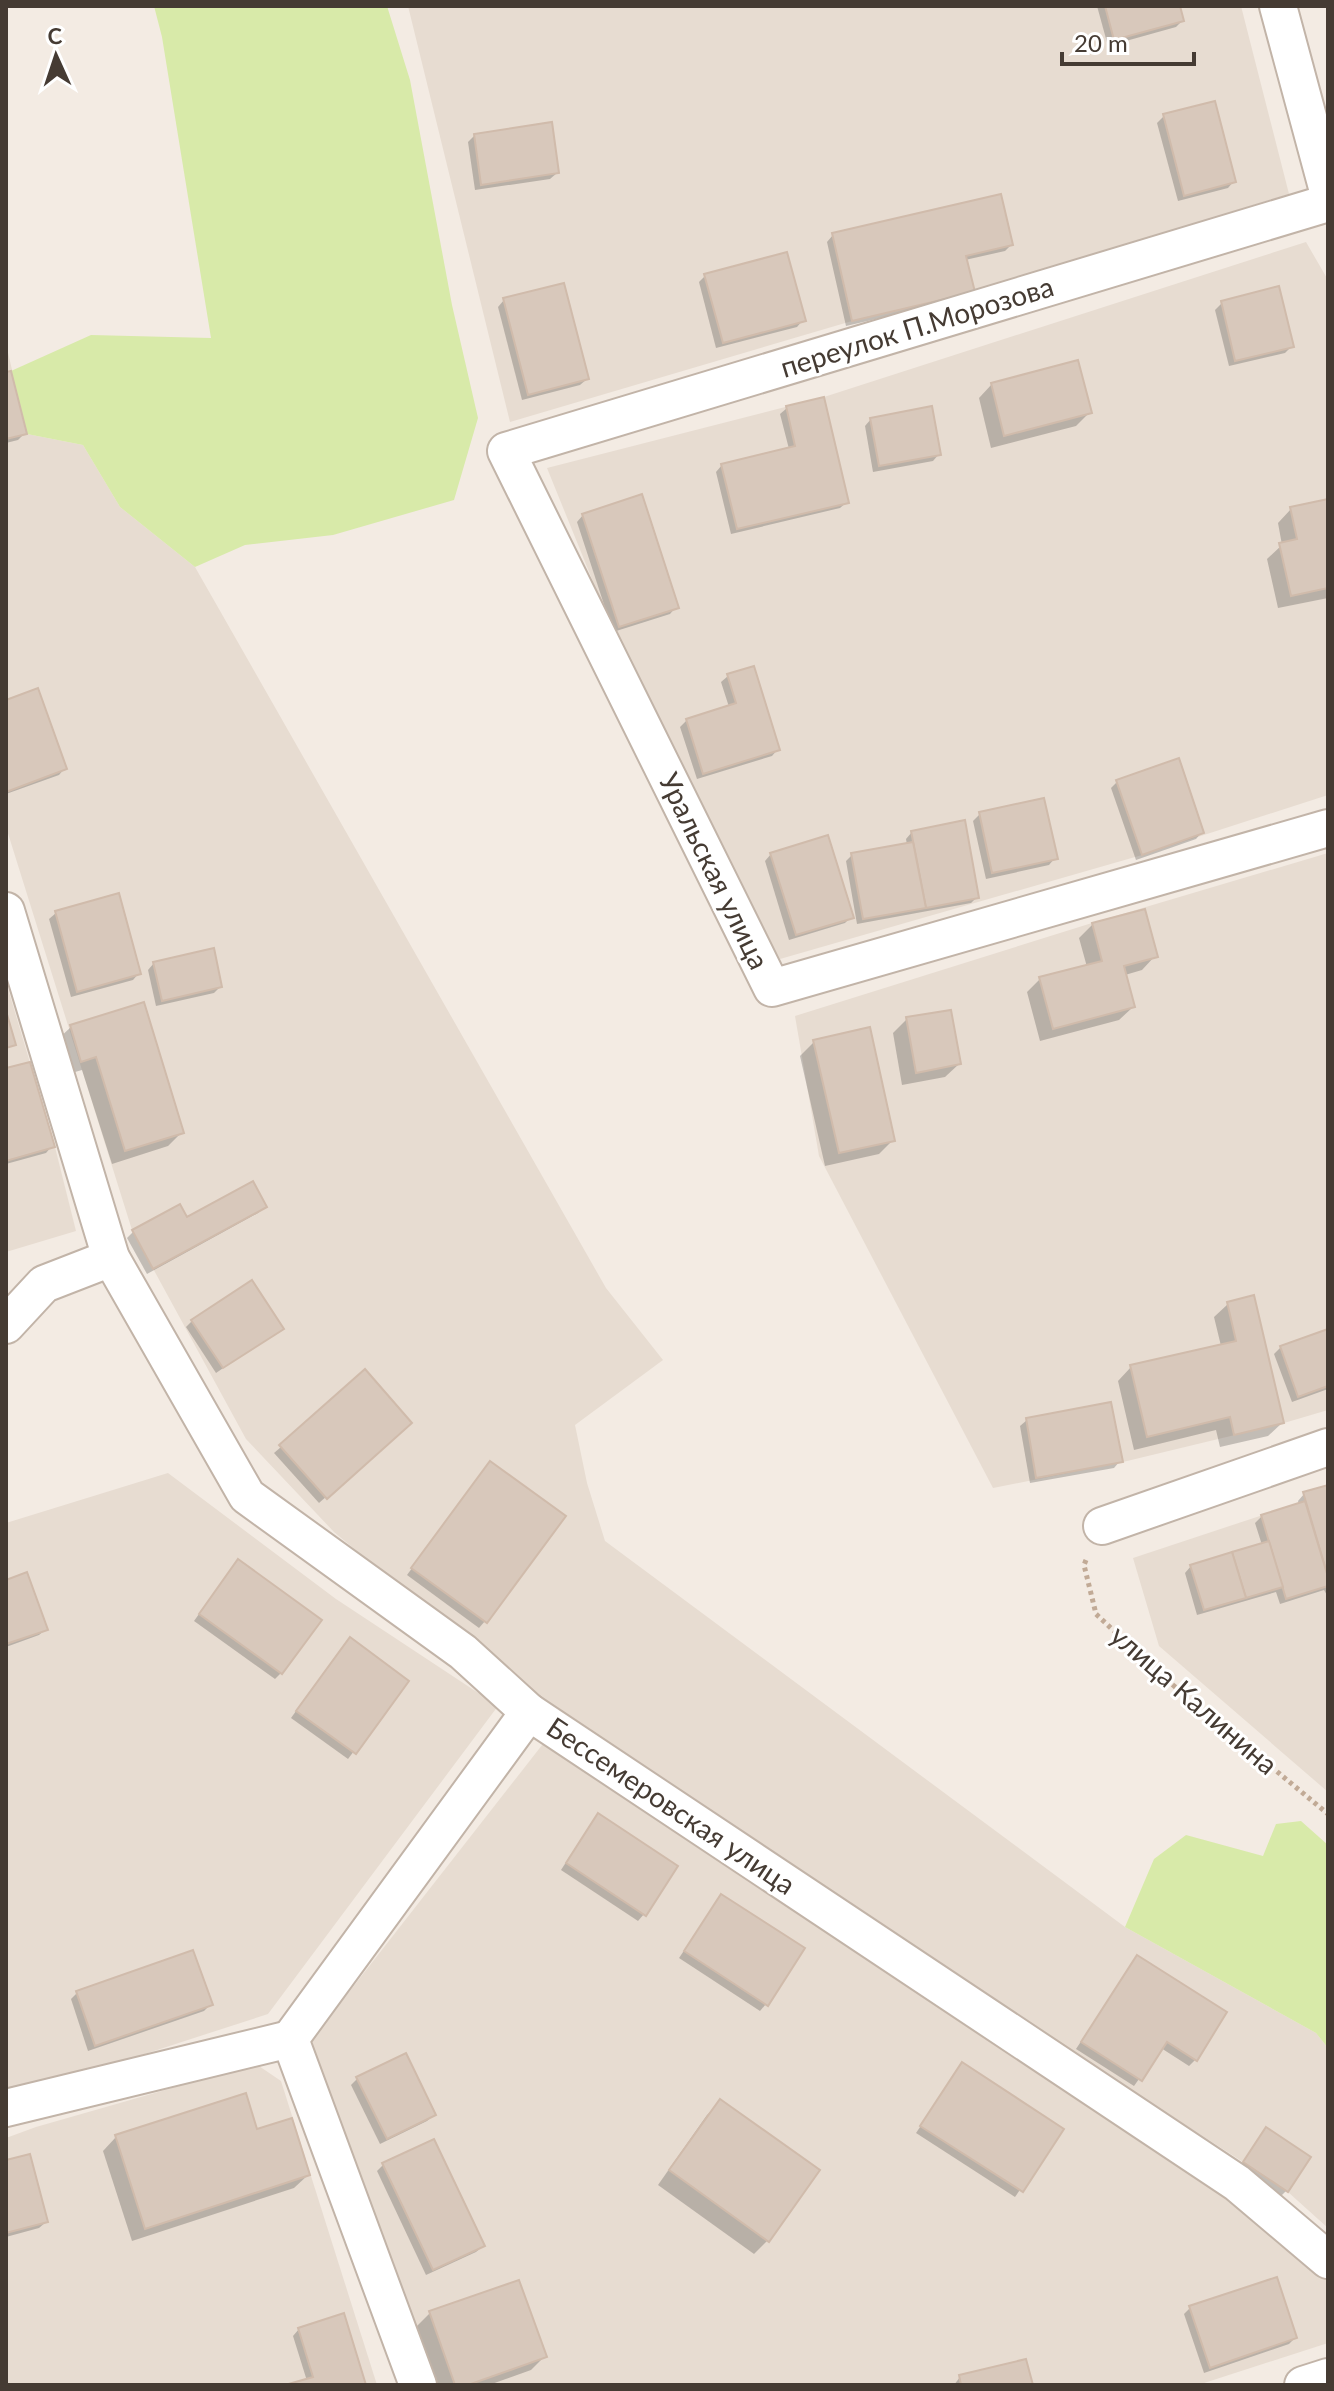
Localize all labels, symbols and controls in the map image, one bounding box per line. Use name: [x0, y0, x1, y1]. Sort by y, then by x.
north arrow: [16, 16, 96, 96]
scale bar: [1062, 16, 1194, 66]
text: С: [47, 22, 63, 49]
text: 20 m: [1074, 28, 1128, 57]
street label: переулок П.Морозова: [776, 268, 1057, 384]
street label: Уральская улица: [653, 767, 777, 974]
street label: улица Калинина: [1104, 1617, 1285, 1781]
street label: Бессемеровская улица: [541, 1709, 802, 1901]

